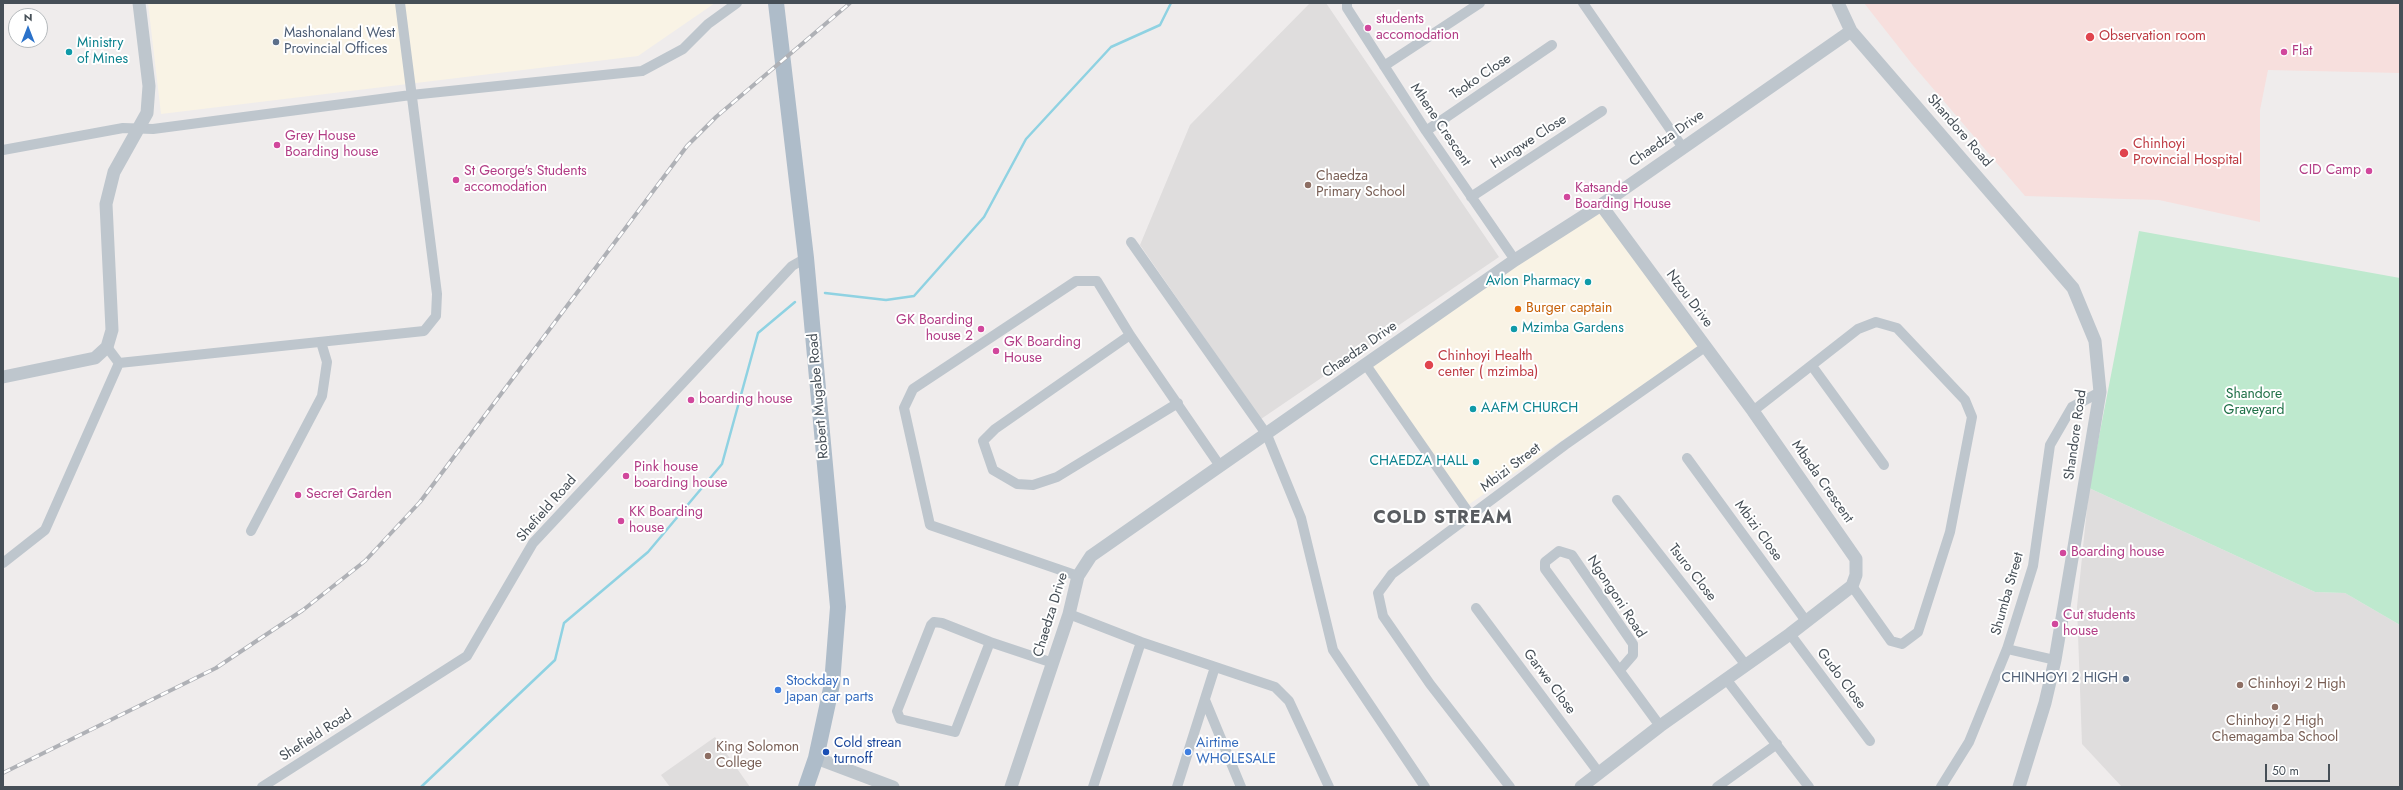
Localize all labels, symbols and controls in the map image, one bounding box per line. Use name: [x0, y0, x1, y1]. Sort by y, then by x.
north arrow: [8, 8, 48, 48]
text: N: [24, 9, 32, 25]
place label: students accomodation: [1376, 12, 1459, 44]
marker: students accomodation: [1363, 23, 1373, 33]
place label: Mashonaland West Provincial Offices: [284, 26, 395, 58]
place label: Observation room: [2099, 29, 2206, 45]
marker: Observation room: [2084, 31, 2096, 43]
place label: Ministry of Mines: [77, 36, 128, 68]
marker: Mashonaland West Provincial Offices: [271, 37, 281, 47]
place label: Flat: [2292, 44, 2312, 60]
marker: Ministry of Mines: [64, 47, 74, 57]
marker: Flat: [2279, 47, 2289, 57]
street label: Tsoko Close: [1447, 51, 1515, 103]
street label: Mhene Crescent: [1406, 80, 1474, 170]
street label: Shandore Road: [1923, 91, 1995, 171]
street label: Chaedza Drive: [1626, 107, 1708, 171]
street label: Hungwe Close: [1488, 111, 1570, 173]
place label: Grey House Boarding house: [285, 129, 378, 162]
place label: Chinhoyi Provincial Hospital: [2133, 137, 2242, 170]
marker: Grey House Boarding house: [272, 140, 282, 150]
marker: Chinhoyi Provincial Hospital: [2118, 147, 2130, 159]
place label: CID Camp: [2299, 163, 2361, 179]
place label: St George's Students accomodation: [464, 164, 587, 196]
marker: CID Camp: [2364, 166, 2374, 176]
place label: Chaedza Primary School: [1316, 169, 1405, 202]
marker: St George's Students accomodation: [451, 175, 461, 185]
marker: Chaedza Primary School: [1303, 180, 1313, 190]
place label: Katsande Boarding House: [1575, 181, 1671, 214]
marker: Katsande Boarding House: [1562, 192, 1572, 202]
street label: Nzou Drive: [1662, 267, 1716, 331]
place label: Avlon Pharmacy: [1486, 274, 1580, 290]
marker: Avlon Pharmacy: [1583, 277, 1593, 287]
place label: Burger captain: [1526, 301, 1612, 317]
marker: Burger captain: [1513, 304, 1523, 314]
place label: GK Boarding house 2: [896, 313, 973, 346]
street label: Chaedza Drive: [1319, 318, 1401, 382]
place label: Mzimba Gardens: [1522, 321, 1624, 337]
marker: GK Boarding house 2: [976, 324, 986, 334]
marker: Mzimba Gardens: [1509, 324, 1519, 334]
street label: Robert Mugabe Road: [805, 332, 833, 460]
place label: GK Boarding House: [1004, 335, 1081, 368]
marker: GK Boarding House: [991, 346, 1001, 356]
place label: Chinhoyi Health center ( mzimba): [1438, 349, 1538, 382]
marker: Chinhoyi Health center ( mzimba): [1423, 359, 1435, 371]
park label: Shandore Graveyard: [2224, 387, 2284, 420]
street label: Shandore Road: [2061, 389, 2091, 481]
place label: boarding house: [699, 392, 793, 408]
marker: boarding house: [686, 395, 696, 405]
place label: AAFM CHURCH: [1481, 401, 1578, 417]
marker: AAFM CHURCH: [1468, 404, 1478, 414]
street label: Mbada Crescent: [1787, 438, 1857, 526]
street label: Mbizi Street: [1478, 440, 1544, 496]
place label: CHAEDZA HALL: [1369, 454, 1468, 470]
marker: CHAEDZA HALL: [1471, 457, 1481, 467]
place label: Pink house boarding house: [634, 460, 728, 492]
marker: Pink house boarding house: [621, 471, 631, 481]
street label: Shefield Road: [514, 472, 580, 546]
place label: Secret Garden: [306, 487, 392, 503]
marker: Secret Garden: [293, 490, 303, 500]
street label: Mbizi Close: [1730, 498, 1786, 564]
place label: KK Boarding house: [629, 505, 703, 538]
district label: COLD STREAM: [1373, 508, 1513, 530]
marker: KK Boarding house: [616, 516, 626, 526]
street label: Tsuro Close: [1664, 541, 1720, 605]
place label: Boarding house: [2071, 545, 2164, 561]
marker: Boarding house: [2058, 548, 2068, 558]
street label: Shumba Street: [1988, 551, 2028, 637]
street label: Ngongoni Road: [1583, 553, 1649, 641]
street label: Chaedza Drive: [1030, 571, 1072, 659]
place label: Cut students house: [2063, 608, 2135, 640]
marker: Cut students house: [2050, 619, 2060, 629]
street label: Gudo Close: [1813, 645, 1869, 713]
street label: Garwe Close: [1519, 646, 1579, 718]
place label: CHINHOYI 2 HIGH: [2002, 671, 2118, 687]
place label: Stockday n Japan car parts: [786, 674, 873, 706]
marker: CHINHOYI 2 HIGH: [2121, 674, 2131, 684]
place label: Chinhoyi 2 High: [2248, 677, 2346, 693]
marker: Chinhoyi 2 High: [2235, 680, 2245, 690]
marker: Stockday n Japan car parts: [773, 685, 783, 695]
marker: Chinhoyi 2 High Chemagamba School: [2270, 702, 2280, 712]
street label: Shefield Road: [277, 706, 355, 766]
place label: Chinhoyi 2 High Chemagamba School: [2212, 714, 2338, 746]
place label: Cold strean turnoff: [834, 736, 902, 768]
place label: Airtime WHOLESALE: [1196, 736, 1276, 768]
place label: King Solomon College: [716, 740, 799, 772]
marker: Cold strean turnoff: [821, 747, 831, 757]
marker: Airtime WHOLESALE: [1183, 747, 1193, 757]
marker: King Solomon College: [703, 751, 713, 761]
scale bar: [2267, 756, 2332, 782]
text: 50 m: [2272, 762, 2299, 780]

